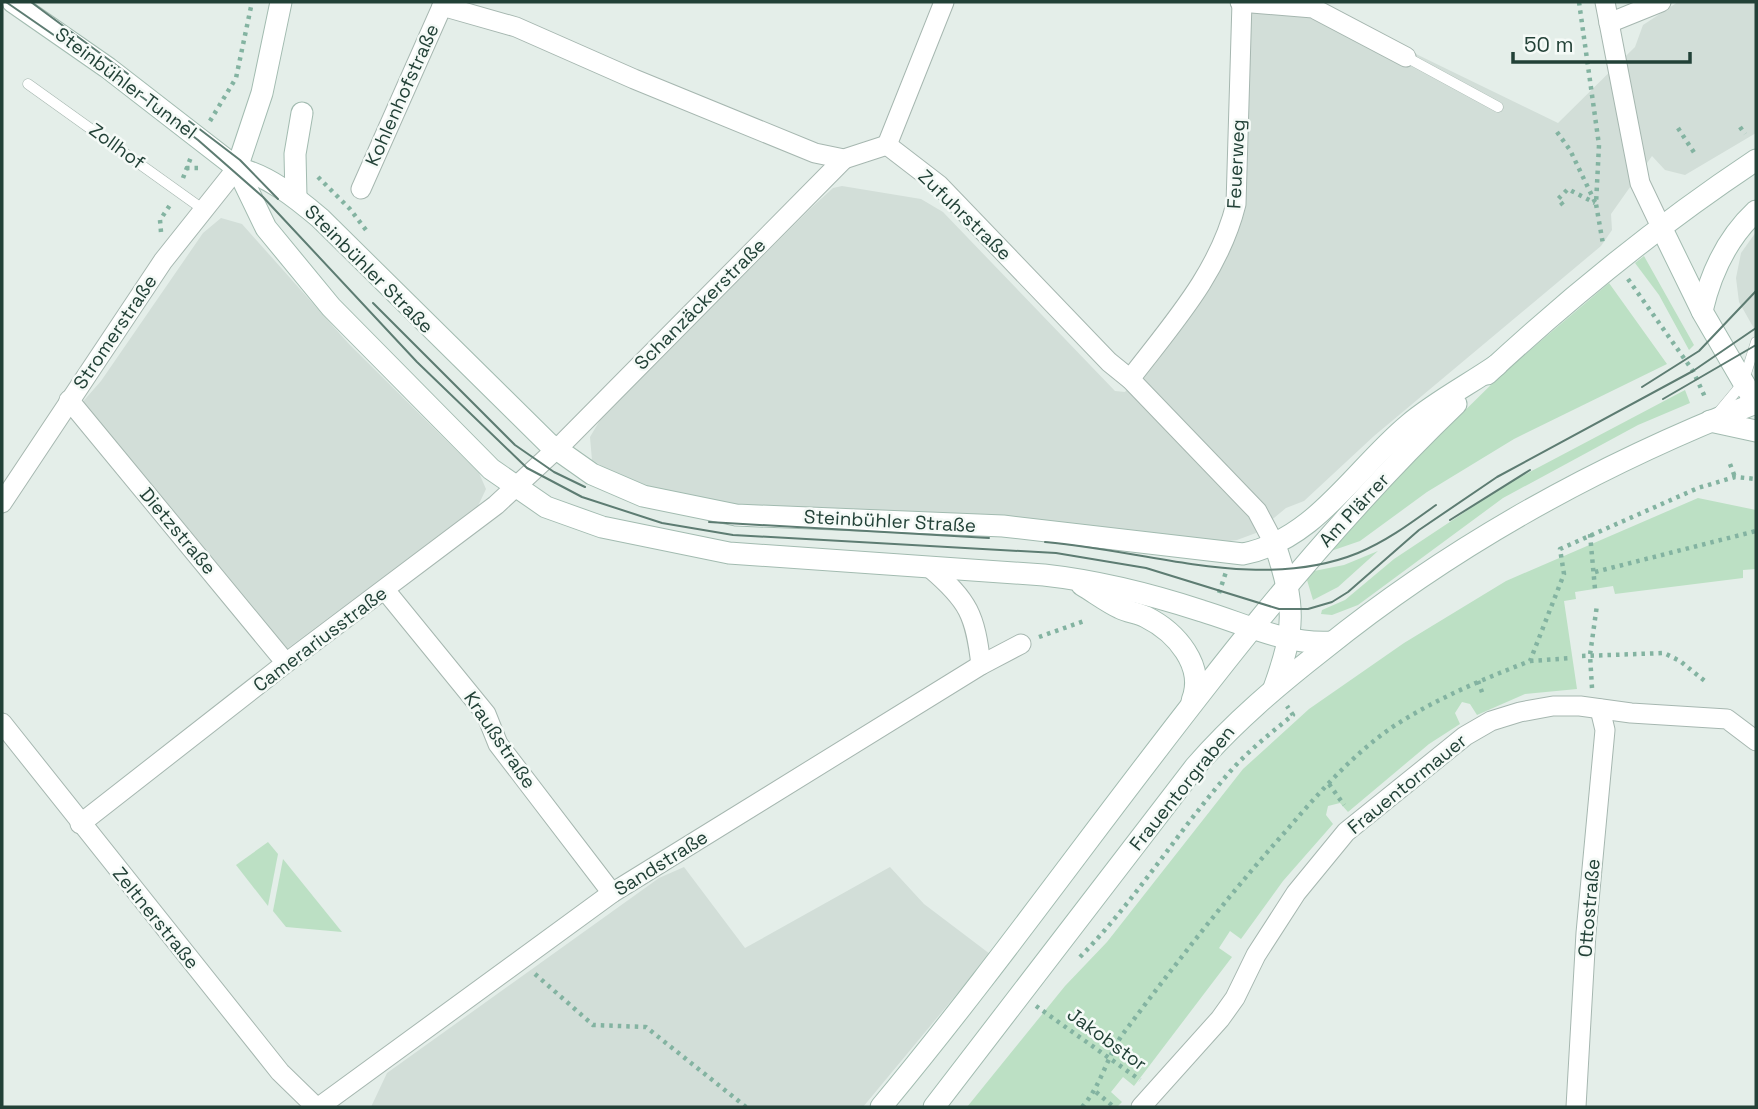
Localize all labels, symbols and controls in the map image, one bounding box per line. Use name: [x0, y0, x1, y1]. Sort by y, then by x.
street label: Kohlenhofstraße: [359, 20, 445, 170]
scale bar: [1513, 21, 1690, 65]
street label: Steinbühler Tunnel: [50, 22, 202, 144]
text: 50 m: [1524, 31, 1574, 58]
street label: Zollhof: [84, 117, 150, 175]
street label: Feuerweg: [1221, 118, 1251, 210]
street label: Zufuhrstraße: [913, 164, 1017, 266]
street label: Steinbühler Straße: [299, 199, 439, 339]
street label: Schanzäckerstraße: [629, 233, 771, 375]
street label: Stromerstraße: [67, 270, 163, 394]
street label: Am Plärrer: [1313, 468, 1395, 552]
street label: Dietzstraße: [134, 482, 222, 580]
street label: Steinbühler Straße: [803, 504, 977, 538]
street label: Camerariusstraße: [248, 580, 392, 698]
street label: Kraußstraße: [458, 687, 542, 793]
street label: Frauentorgraben: [1124, 720, 1240, 856]
street label: Frauentormauer: [1342, 728, 1472, 840]
street label: Sandstraße: [609, 824, 713, 902]
street label: Ottostraße: [1572, 858, 1606, 958]
street label: Zeltnerstraße: [107, 862, 205, 974]
street label: Jakobstor: [1062, 1002, 1152, 1076]

